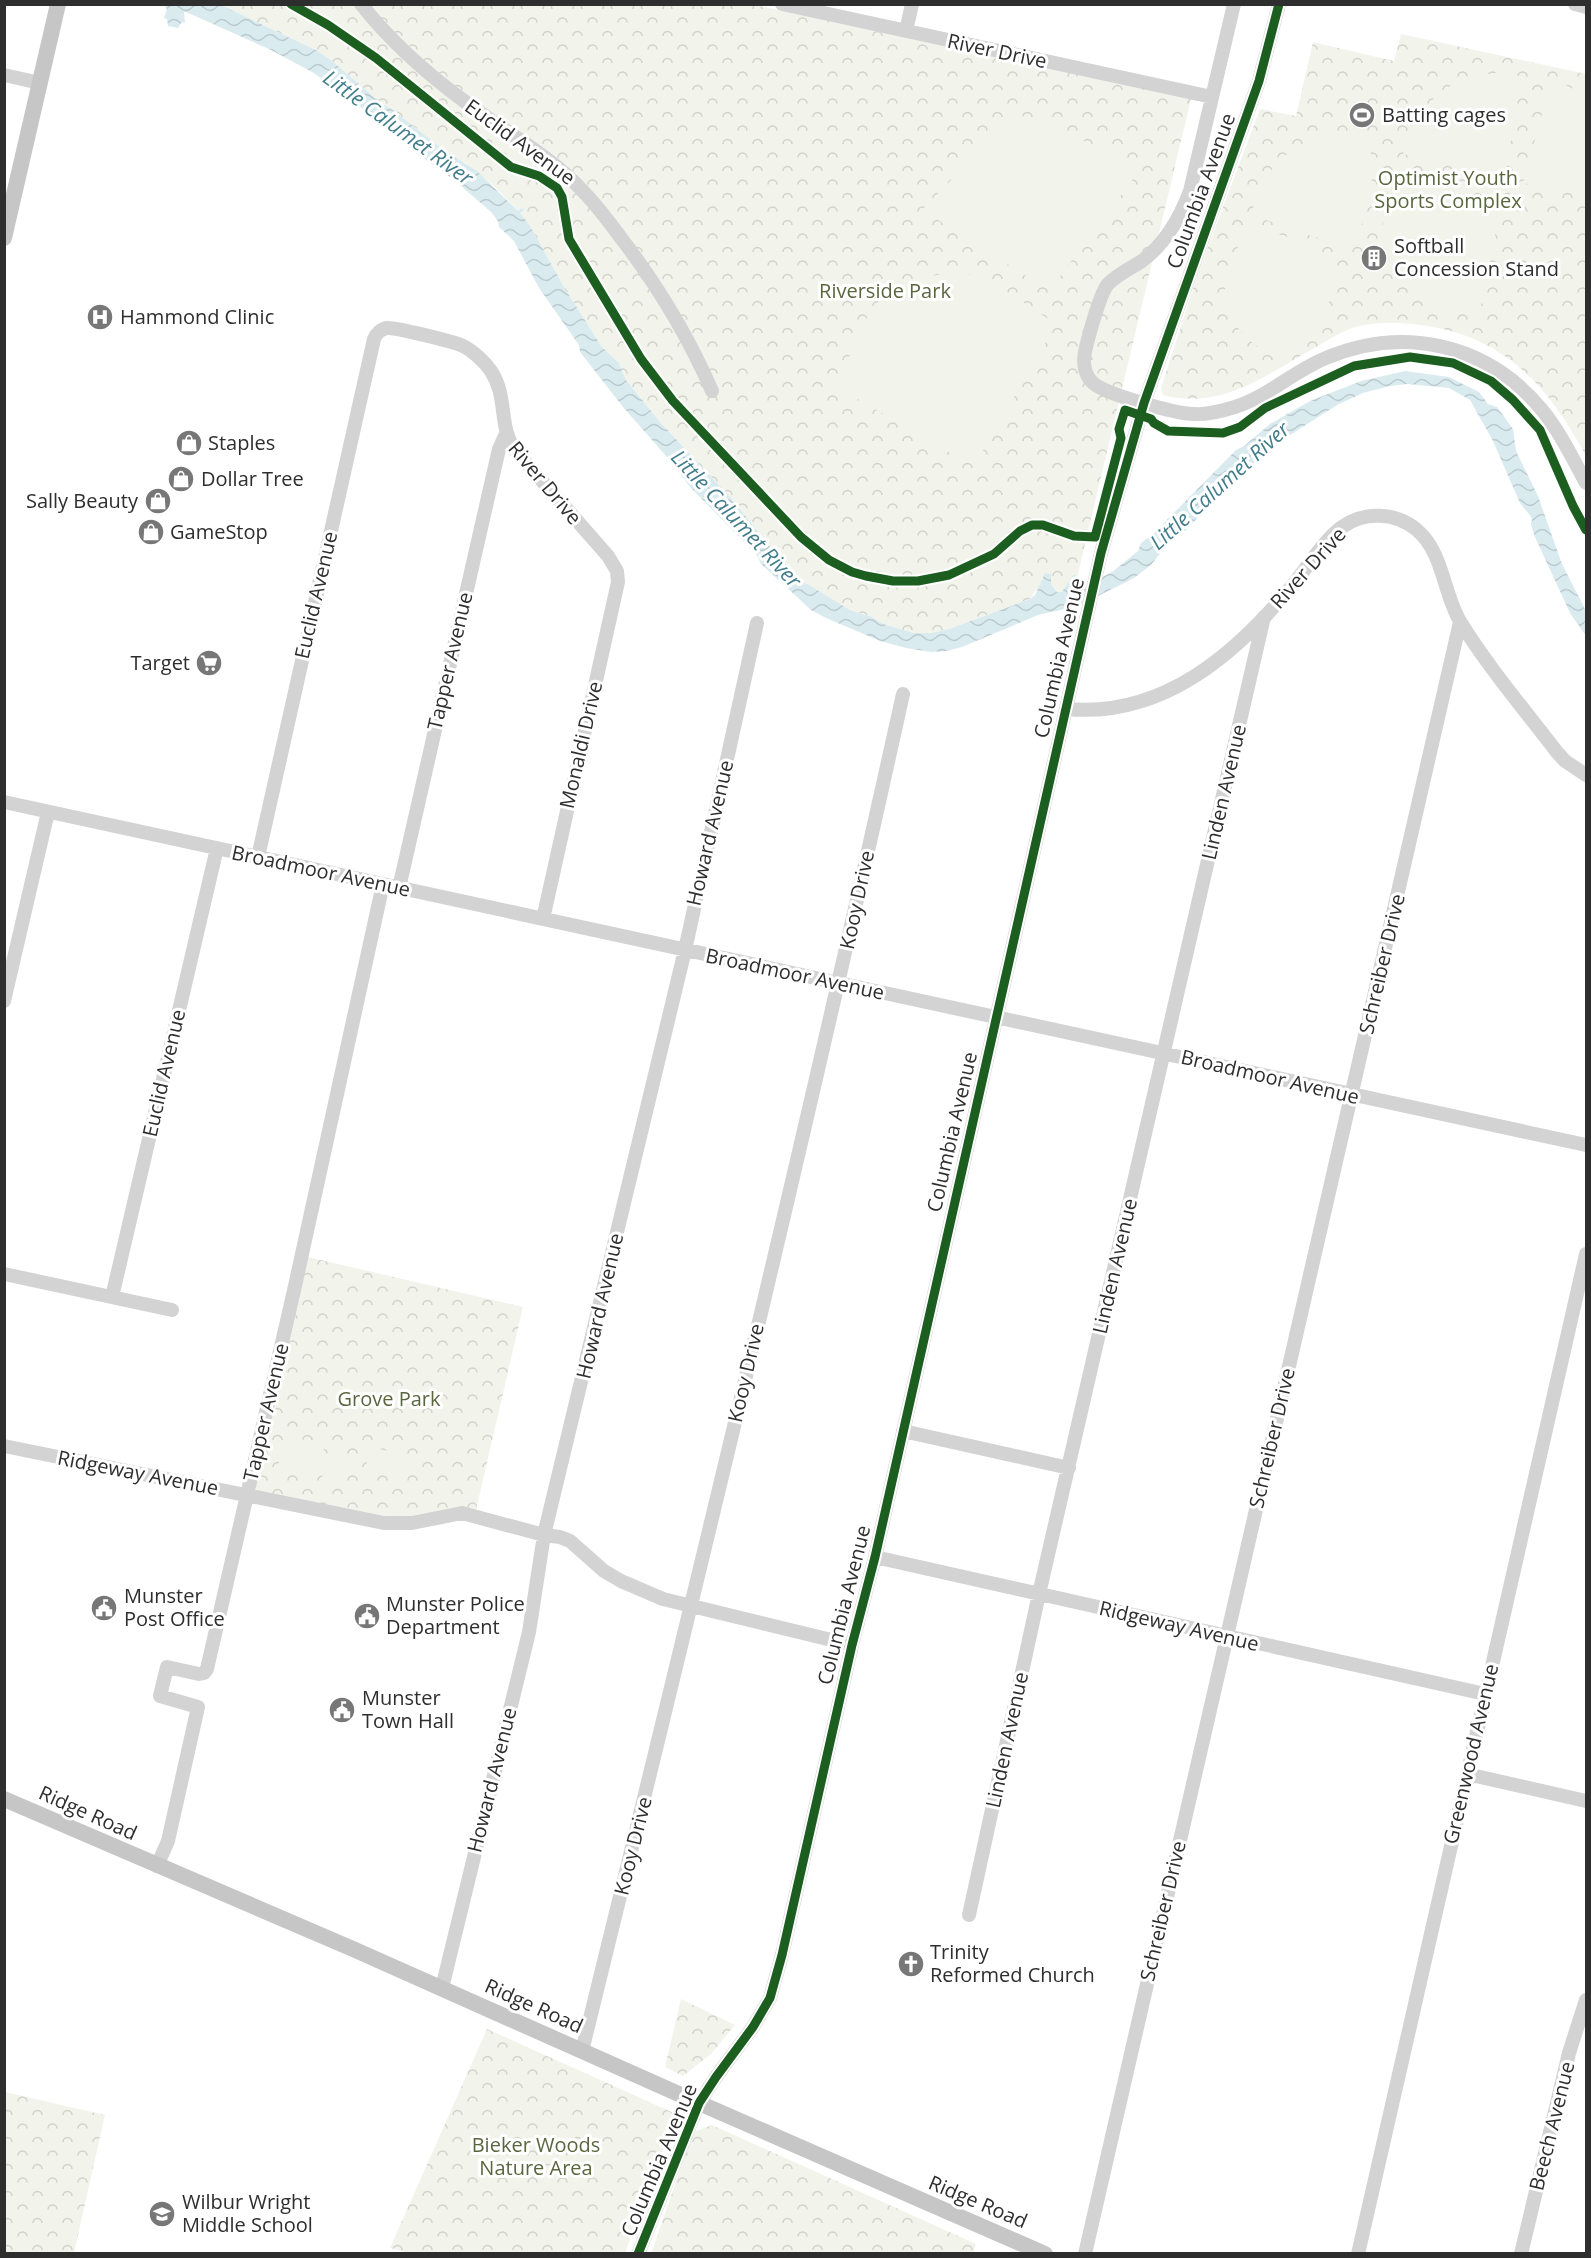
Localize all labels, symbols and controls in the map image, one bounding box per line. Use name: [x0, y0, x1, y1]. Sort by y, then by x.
street label: River Drive: [945, 27, 1049, 74]
water label: Little Calumet River: [318, 63, 480, 192]
street label: Euclid Avenue: [460, 92, 581, 191]
sports icon: Batting cages: [1347, 100, 1377, 130]
place label: Batting cages: [1382, 101, 1506, 128]
street label: Columbia Avenue: [1160, 109, 1241, 272]
park label: Optimist Youth Sports Complex: [1374, 164, 1522, 214]
place label: Softball Concession Stand: [1394, 232, 1559, 282]
building icon: Softball Concession Stand: [1359, 243, 1389, 273]
park label: Riverside Park: [819, 277, 951, 304]
hospital icon: Hammond Clinic: [85, 302, 115, 332]
place label: Hammond Clinic: [120, 303, 274, 330]
water label: Little Calumet River: [1143, 415, 1296, 556]
shop icon: Staples: [174, 428, 204, 458]
place label: Staples: [208, 429, 275, 456]
street label: River Drive: [503, 435, 588, 530]
water label: Little Calumet River: [665, 443, 808, 594]
shop icon: Dollar Tree: [166, 464, 196, 494]
place label: Dollar Tree: [201, 465, 304, 492]
shop icon: Sally Beauty: [143, 486, 173, 516]
place label: Sally Beauty: [26, 487, 139, 514]
shop icon: GameStop: [136, 517, 166, 547]
place label: GameStop: [170, 518, 268, 545]
street label: River Drive: [1264, 521, 1351, 614]
street label: Euclid Avenue: [288, 528, 343, 661]
street label: Columbia Avenue: [1027, 575, 1090, 741]
street label: Tapper Avenue: [421, 589, 479, 733]
supermarket icon: Target: [194, 648, 224, 678]
place label: Target: [130, 649, 190, 676]
street label: Monaldi Drive: [553, 679, 608, 811]
street label: Linden Avenue: [1195, 721, 1252, 862]
street label: Howard Avenue: [680, 757, 739, 908]
street label: Broadmoor Avenue: [229, 838, 413, 903]
street label: Kooy Drive: [833, 848, 880, 952]
street label: Schreiber Drive: [1352, 891, 1411, 1037]
street label: Broadmoor Avenue: [703, 941, 887, 1006]
street label: Euclid Avenue: [136, 1006, 191, 1139]
street label: Broadmoor Avenue: [1178, 1043, 1362, 1110]
street label: Columbia Avenue: [920, 1049, 983, 1215]
street label: Linden Avenue: [1086, 1195, 1143, 1336]
street label: Howard Avenue: [570, 1230, 629, 1381]
street label: Kooy Drive: [721, 1321, 770, 1425]
street label: Tapper Avenue: [237, 1340, 295, 1484]
street label: Schreiber Drive: [1242, 1365, 1301, 1511]
park label: Grove Park: [338, 1385, 441, 1412]
street label: Ridgeway Avenue: [55, 1444, 221, 1501]
street label: Columbia Avenue: [811, 1522, 876, 1688]
place label: Munster Post Office: [124, 1582, 225, 1632]
place label: Munster Police Department: [386, 1590, 525, 1640]
public building icon: Munster Post Office: [89, 1593, 119, 1623]
street label: Ridgeway Avenue: [1097, 1594, 1262, 1657]
public building icon: Munster Police Department: [352, 1601, 382, 1631]
street label: Greenwood Avenue: [1437, 1661, 1504, 1847]
street label: Linden Avenue: [979, 1669, 1034, 1810]
place label: Munster Town Hall: [362, 1684, 454, 1734]
public building icon: Munster Town Hall: [327, 1695, 357, 1725]
street label: Howard Avenue: [460, 1705, 523, 1855]
street label: Ridge Road: [35, 1779, 141, 1846]
street label: Kooy Drive: [607, 1794, 658, 1898]
street label: Schreiber Drive: [1133, 1838, 1192, 1984]
place label: Trinity Reformed Church: [930, 1938, 1095, 1988]
church icon: Trinity Reformed Church: [896, 1949, 926, 1979]
street label: Ridge Road: [481, 1972, 587, 2039]
street label: Beech Avenue: [1522, 2059, 1581, 2193]
street label: Columbia Avenue: [614, 2079, 703, 2240]
park label: Bieker Woods Nature Area: [472, 2131, 600, 2181]
street label: Ridge Road: [925, 2169, 1032, 2234]
place label: Wilbur Wright Middle School: [182, 2188, 313, 2238]
school or university icon: Wilbur Wright Middle School: [147, 2199, 177, 2229]

